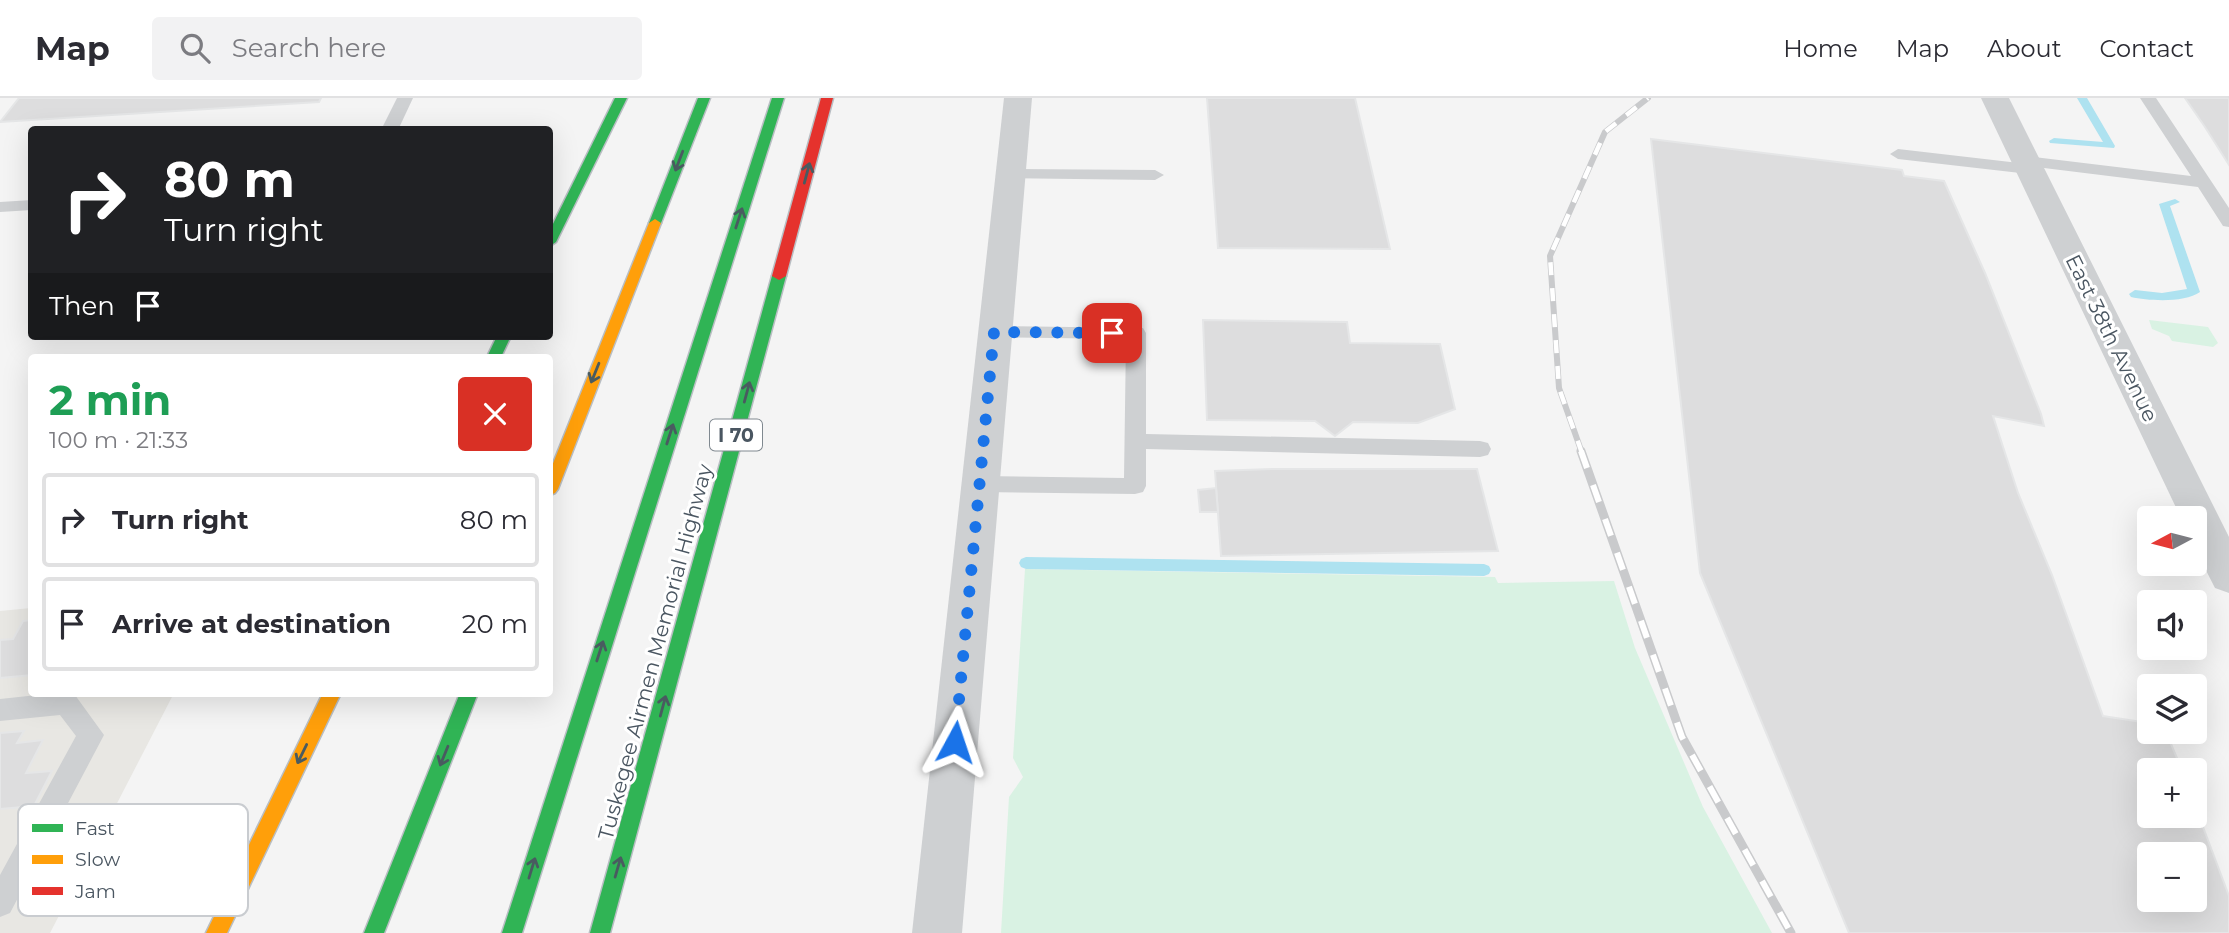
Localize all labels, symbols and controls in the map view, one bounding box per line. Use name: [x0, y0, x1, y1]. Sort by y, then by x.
search box: [152, 17, 642, 80]
text: Map: [35, 28, 110, 68]
icon: search: [176, 29, 214, 67]
text: Search here: [232, 32, 386, 64]
text: Home: [1783, 34, 1858, 63]
text: Map: [1896, 34, 1949, 63]
text: About: [1987, 34, 2061, 63]
text: Contact: [2099, 34, 2194, 63]
text: 80 m: [164, 150, 295, 209]
one-way arrow: [671, 150, 684, 172]
icon: right: [49, 154, 140, 245]
one-way arrow: [801, 162, 814, 184]
one-way arrow: [734, 207, 747, 229]
text: Turn right: [164, 210, 324, 249]
street label: East 38th Avenue: [2061, 250, 2163, 426]
icon: arrive: [129, 287, 167, 325]
text: Then: [49, 290, 115, 322]
pin: [1082, 303, 1142, 363]
icon: arrive: [1093, 314, 1131, 352]
one-way arrow: [588, 362, 601, 384]
text: 2 min: [49, 374, 171, 426]
button: close: [458, 377, 532, 451]
one-way arrow: [742, 381, 755, 403]
road number: I 70: [710, 420, 762, 450]
one-way arrow: [665, 424, 677, 446]
text: 100 m · 21:33: [49, 426, 188, 454]
street label: Tuskegee Airmen Memorial Highway: [593, 461, 717, 843]
icon: right: [53, 501, 91, 539]
text: Turn right: [112, 504, 248, 536]
text: 80 m: [460, 504, 528, 536]
north arrow: [2137, 506, 2207, 576]
map controls: [2137, 506, 2207, 912]
button: sound: [2137, 590, 2207, 660]
icon: arrive: [53, 605, 91, 643]
text: Arrive at destination: [112, 608, 391, 640]
text: 20 m: [462, 608, 528, 640]
one-way arrow: [595, 640, 608, 662]
button: layers: [2137, 674, 2207, 744]
one-way arrow: [657, 696, 670, 718]
position arrow: [918, 705, 992, 779]
one-way arrow: [295, 743, 308, 764]
one-way arrow: [436, 745, 449, 767]
button: +: [2137, 758, 2207, 828]
legend: [18, 804, 248, 916]
text: Fast: [75, 817, 115, 840]
button: −: [2137, 842, 2207, 912]
text: Slow: [75, 848, 120, 871]
one-way arrow: [613, 856, 626, 878]
one-way arrow: [526, 857, 539, 879]
text: Jam: [74, 880, 116, 903]

